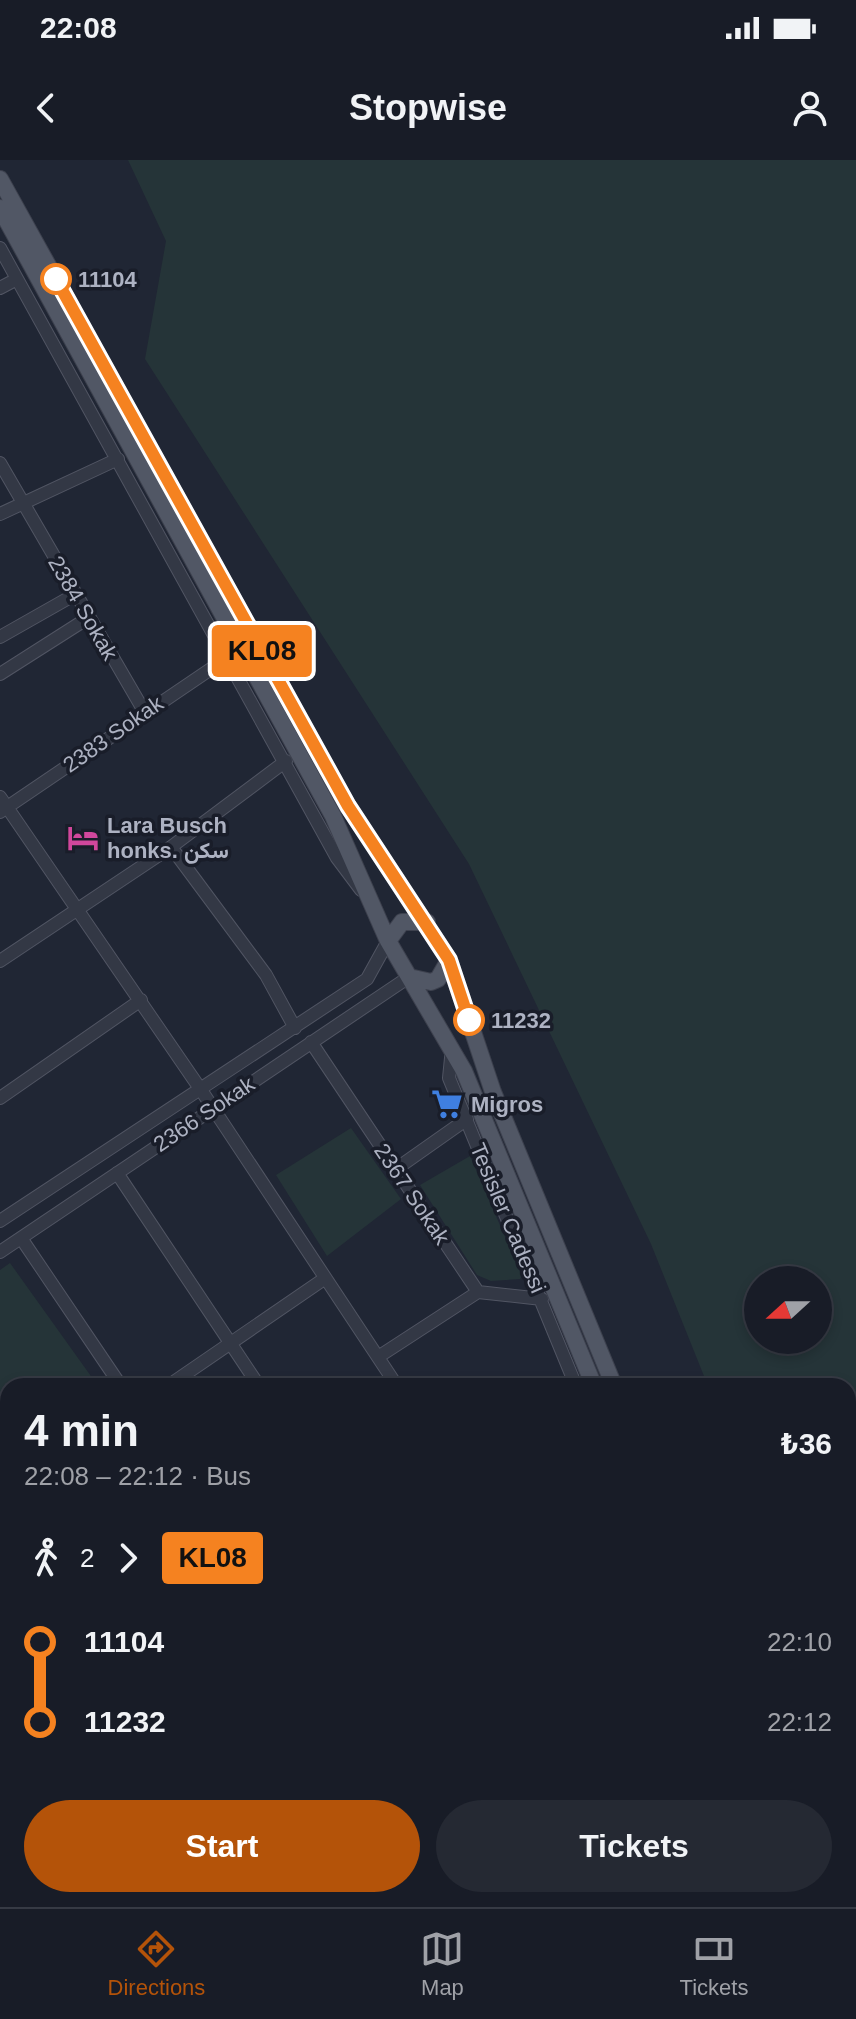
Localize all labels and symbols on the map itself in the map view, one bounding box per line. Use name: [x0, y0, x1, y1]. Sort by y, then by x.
marker: 11104: [41, 264, 71, 294]
place label: 11104: [78, 267, 138, 292]
street label: 2384 Sokak: [43, 551, 123, 665]
line badge: KL08: [206, 625, 318, 677]
street label: 2383 Sokak: [58, 690, 169, 778]
place label: Lara Busch honks. سكن: [107, 813, 229, 864]
hotel icon: Lara Busch honks. سكن: [66, 821, 100, 855]
marker: 11232: [454, 1005, 484, 1035]
place label: 11232: [491, 1008, 551, 1033]
street label: 2366 Sokak: [149, 1071, 260, 1157]
supermarket icon: Migros: [430, 1087, 464, 1121]
place label: Migros: [471, 1092, 543, 1117]
street label: 2367 Sokak: [369, 1139, 455, 1250]
street label: Tesisler Cadessi: [465, 1139, 551, 1297]
north arrow: [744, 1266, 832, 1354]

